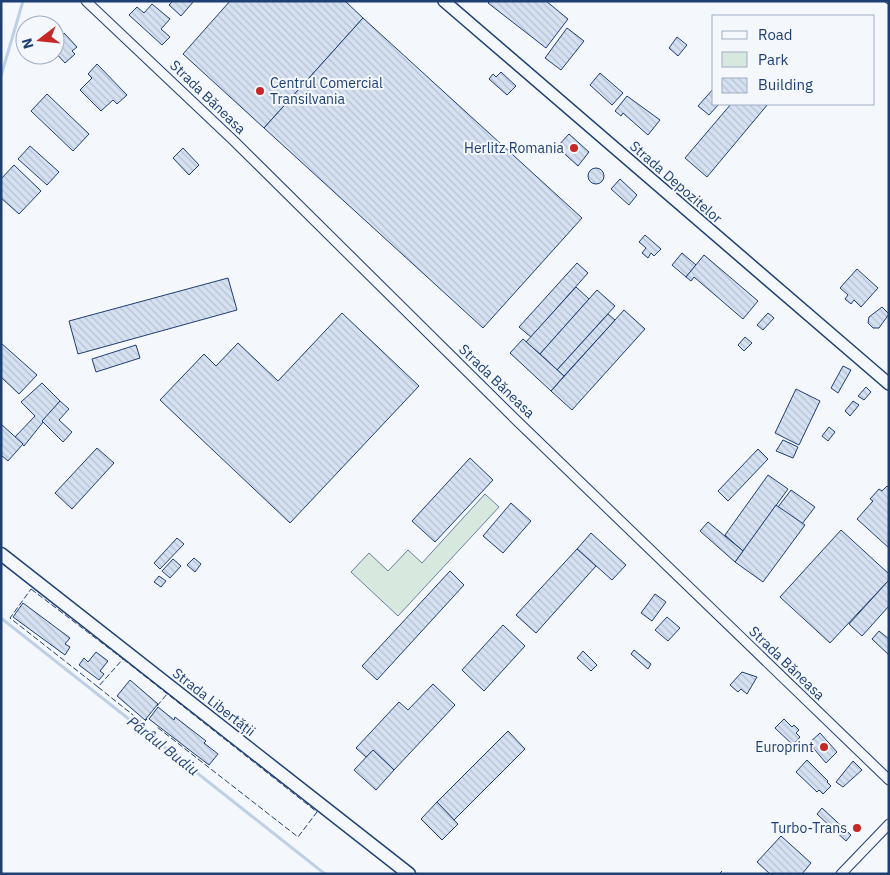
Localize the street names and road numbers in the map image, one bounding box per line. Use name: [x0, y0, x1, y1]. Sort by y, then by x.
street label: Strada Băneasa: [166, 56, 250, 138]
street label: Strada Depozitelor: [626, 137, 726, 227]
street label: Strada Băneasa: [455, 340, 539, 422]
street label: Strada Băneasa: [745, 622, 829, 704]
street label: Strada Libertății: [169, 664, 259, 740]

